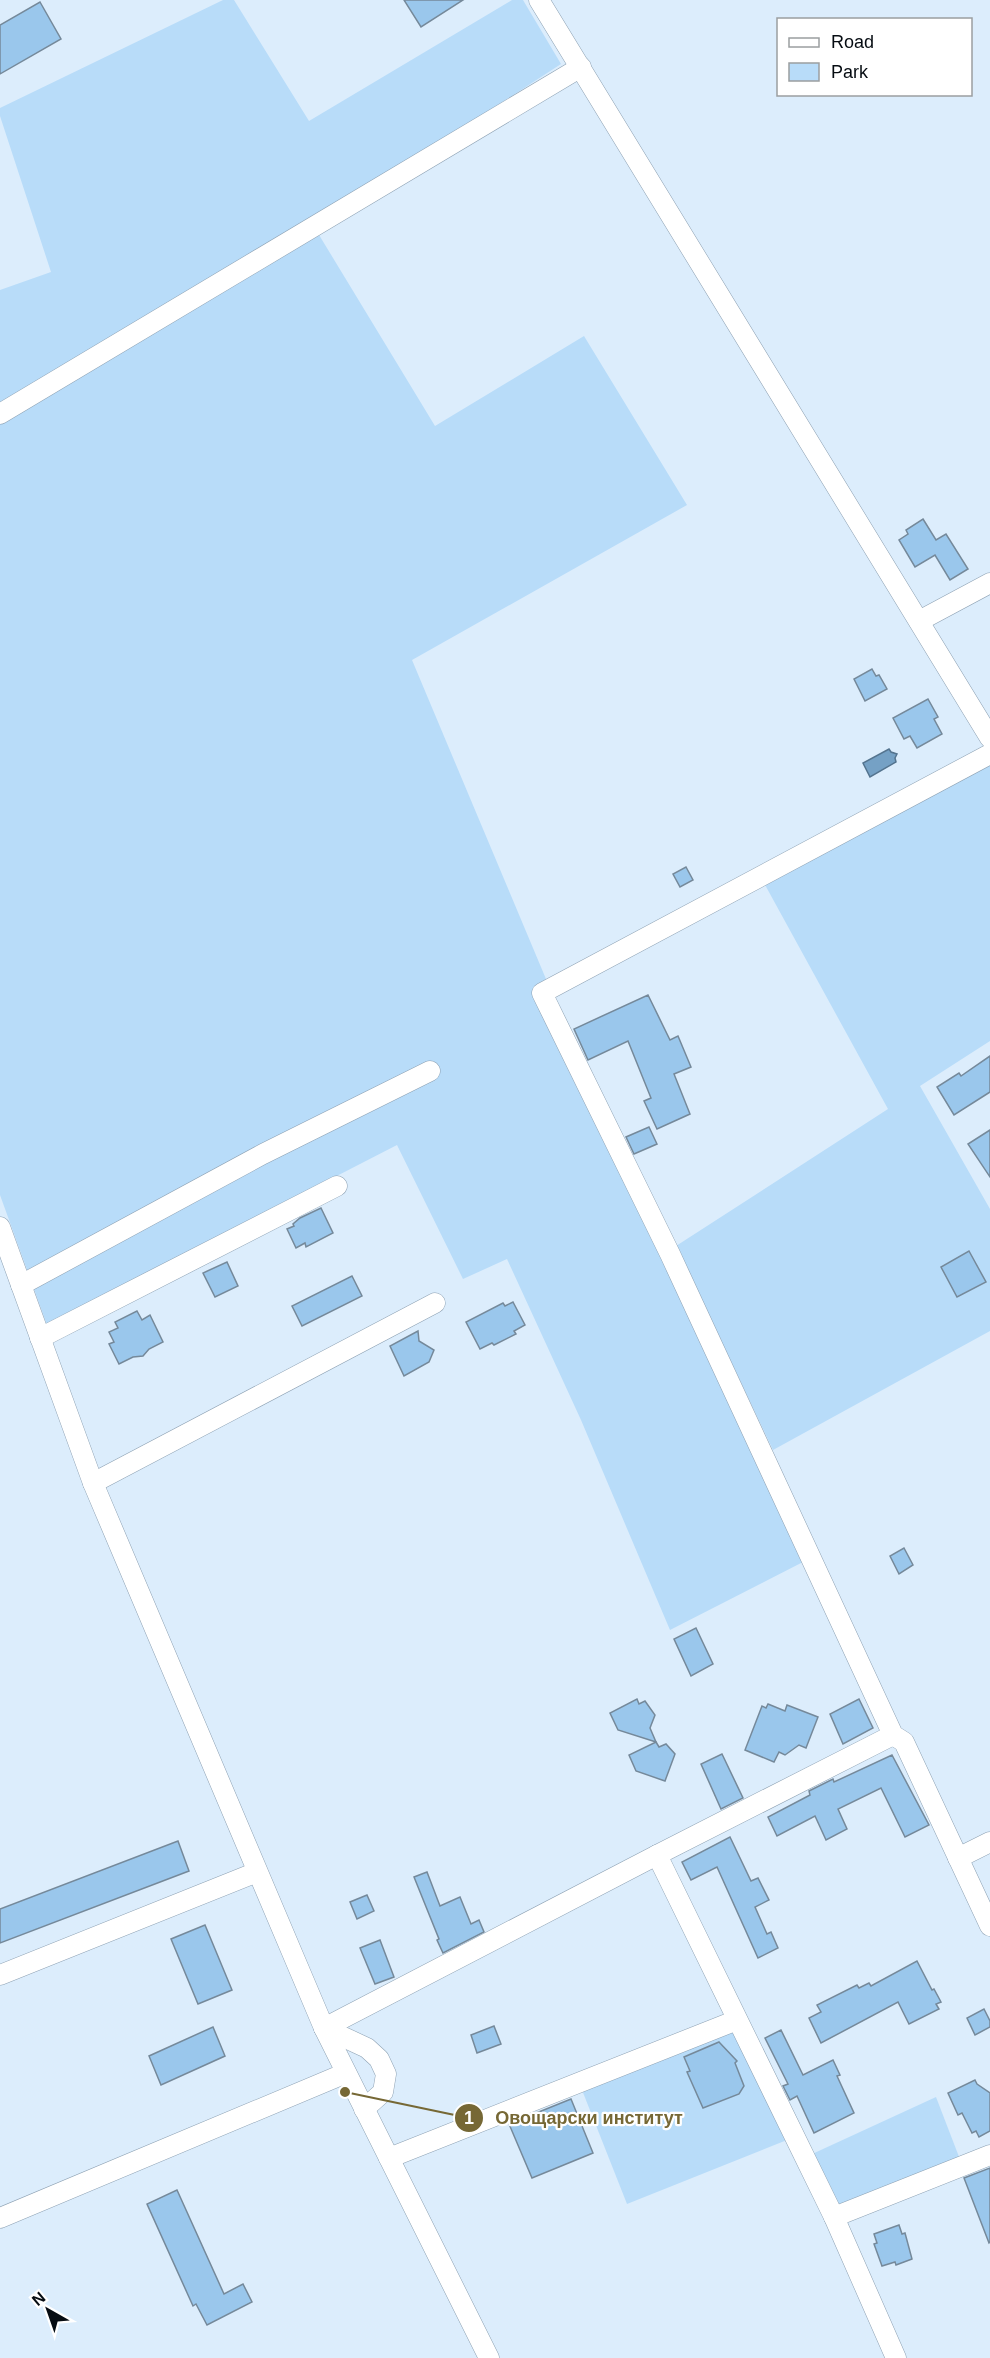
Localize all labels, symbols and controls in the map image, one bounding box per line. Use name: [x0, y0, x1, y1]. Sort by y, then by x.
legend: [777, 18, 972, 96]
text: Road: [831, 32, 874, 52]
text: Park: [831, 62, 869, 82]
callout: Овощарски институт: [454, 2100, 695, 2136]
text: 1: [464, 2108, 474, 2128]
text: Овощарски институт: [495, 2108, 683, 2128]
north arrow: [18, 2280, 78, 2340]
text: N: [29, 2289, 49, 2309]

